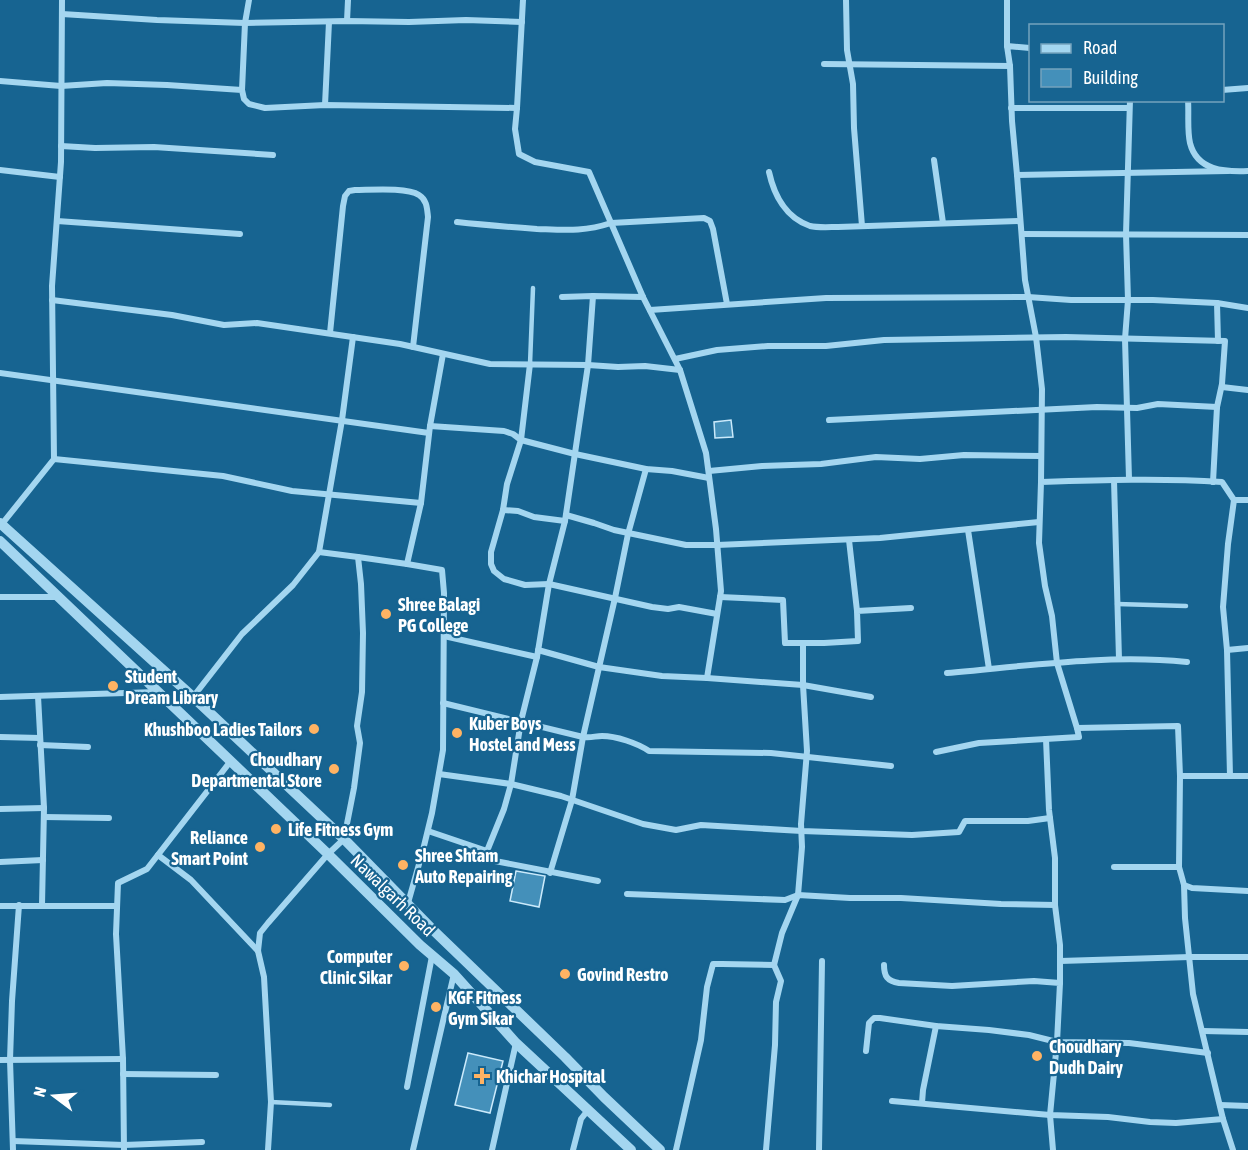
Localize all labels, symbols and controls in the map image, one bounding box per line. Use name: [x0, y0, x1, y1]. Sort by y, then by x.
legend: [1029, 24, 1224, 102]
text: Road: [1083, 37, 1117, 58]
text: Building: [1083, 67, 1138, 88]
place label: Shree Balagi PG College: [398, 594, 480, 636]
marker: Shree Balagi PG College: [379, 607, 393, 621]
place label: Student Dream Library: [125, 666, 219, 708]
marker: Student Dream Library: [106, 679, 120, 693]
place label: Kuber Boys Hostel and Mess: [469, 713, 576, 755]
place label: Khushboo Ladies Tailors: [144, 719, 303, 740]
marker: Khushboo Ladies Tailors: [307, 722, 321, 736]
marker: Kuber Boys Hostel and Mess: [450, 726, 464, 740]
place label: Choudhary Departmental Store: [191, 749, 323, 791]
marker: Choudhary Departmental Store: [327, 762, 341, 776]
place label: Life Fitness Gym: [288, 819, 393, 840]
marker: Life Fitness Gym: [269, 822, 283, 836]
place label: Reliance Smart Point: [171, 827, 249, 869]
marker: Reliance Smart Point: [253, 840, 267, 854]
place label: Shree Shtam Auto Repairing: [414, 845, 513, 887]
street label: Nawalgarh Road: [346, 850, 440, 940]
marker: Shree Shtam Auto Repairing: [396, 858, 410, 872]
place label: Computer Clinic Sikar: [320, 946, 393, 988]
marker: Computer Clinic Sikar: [397, 959, 411, 973]
place label: Govind Restro: [577, 964, 669, 985]
marker: Govind Restro: [558, 967, 572, 981]
place label: KGF Fitness Gym Sikar: [448, 987, 522, 1029]
marker: KGF Fitness Gym Sikar: [429, 1000, 443, 1014]
place label: Choudhary Dudh Dairy: [1049, 1036, 1123, 1078]
marker: Choudhary Dudh Dairy: [1030, 1049, 1044, 1063]
north arrow: [24, 1066, 84, 1126]
place label: Khichar Hospital: [496, 1066, 606, 1087]
marker: Khichar Hospital: [473, 1067, 491, 1085]
text: N: [30, 1085, 50, 1099]

